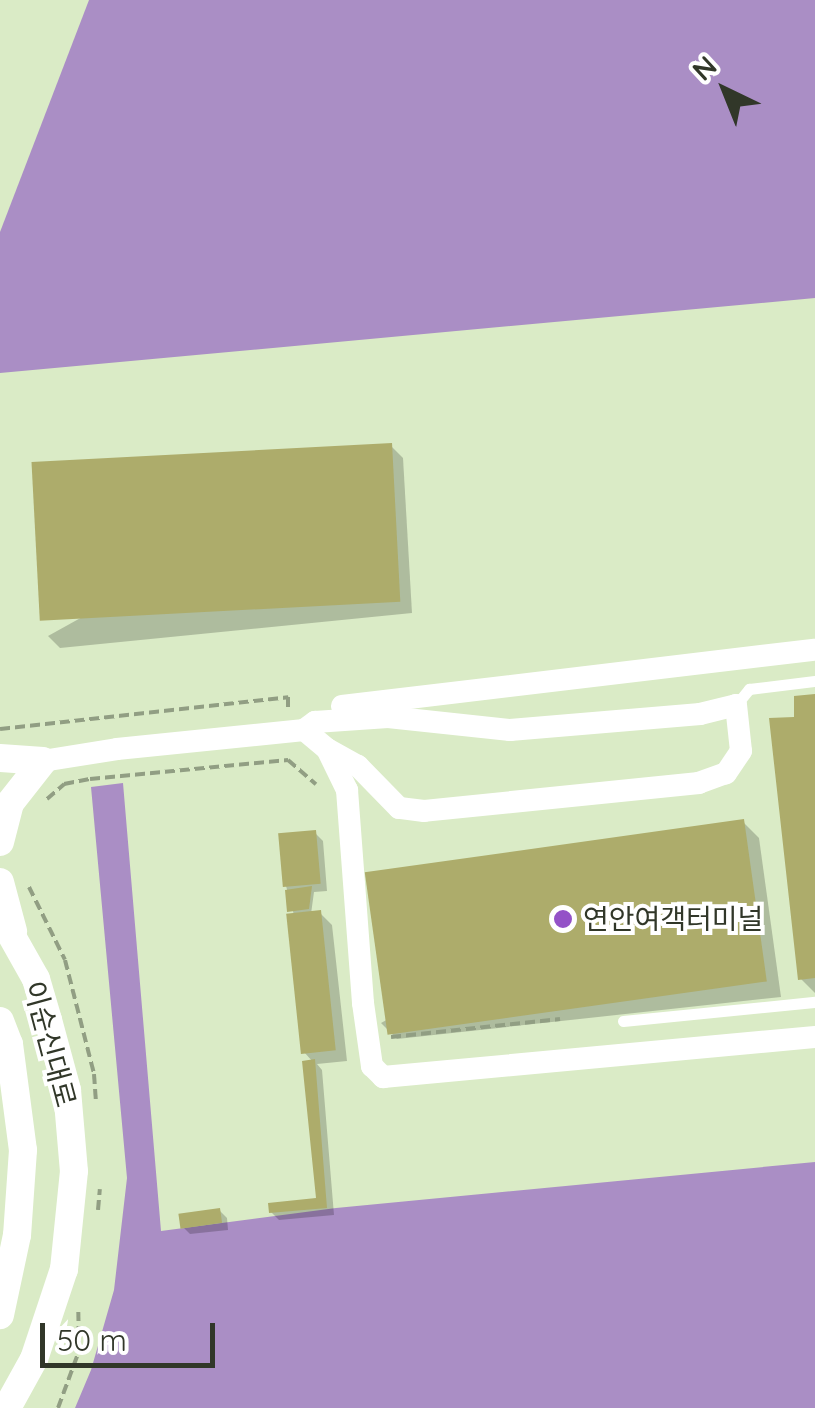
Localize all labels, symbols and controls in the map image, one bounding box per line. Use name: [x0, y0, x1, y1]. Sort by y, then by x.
north arrow: [675, 40, 775, 140]
text: N: [685, 48, 724, 88]
place label: 연안여객터미널: [583, 902, 763, 936]
marker: 연안여객터미널: [552, 908, 574, 930]
street label: 이순신대로: [17, 977, 83, 1111]
scale bar: [45, 1303, 220, 1365]
text: 50 m: [57, 1321, 127, 1359]

